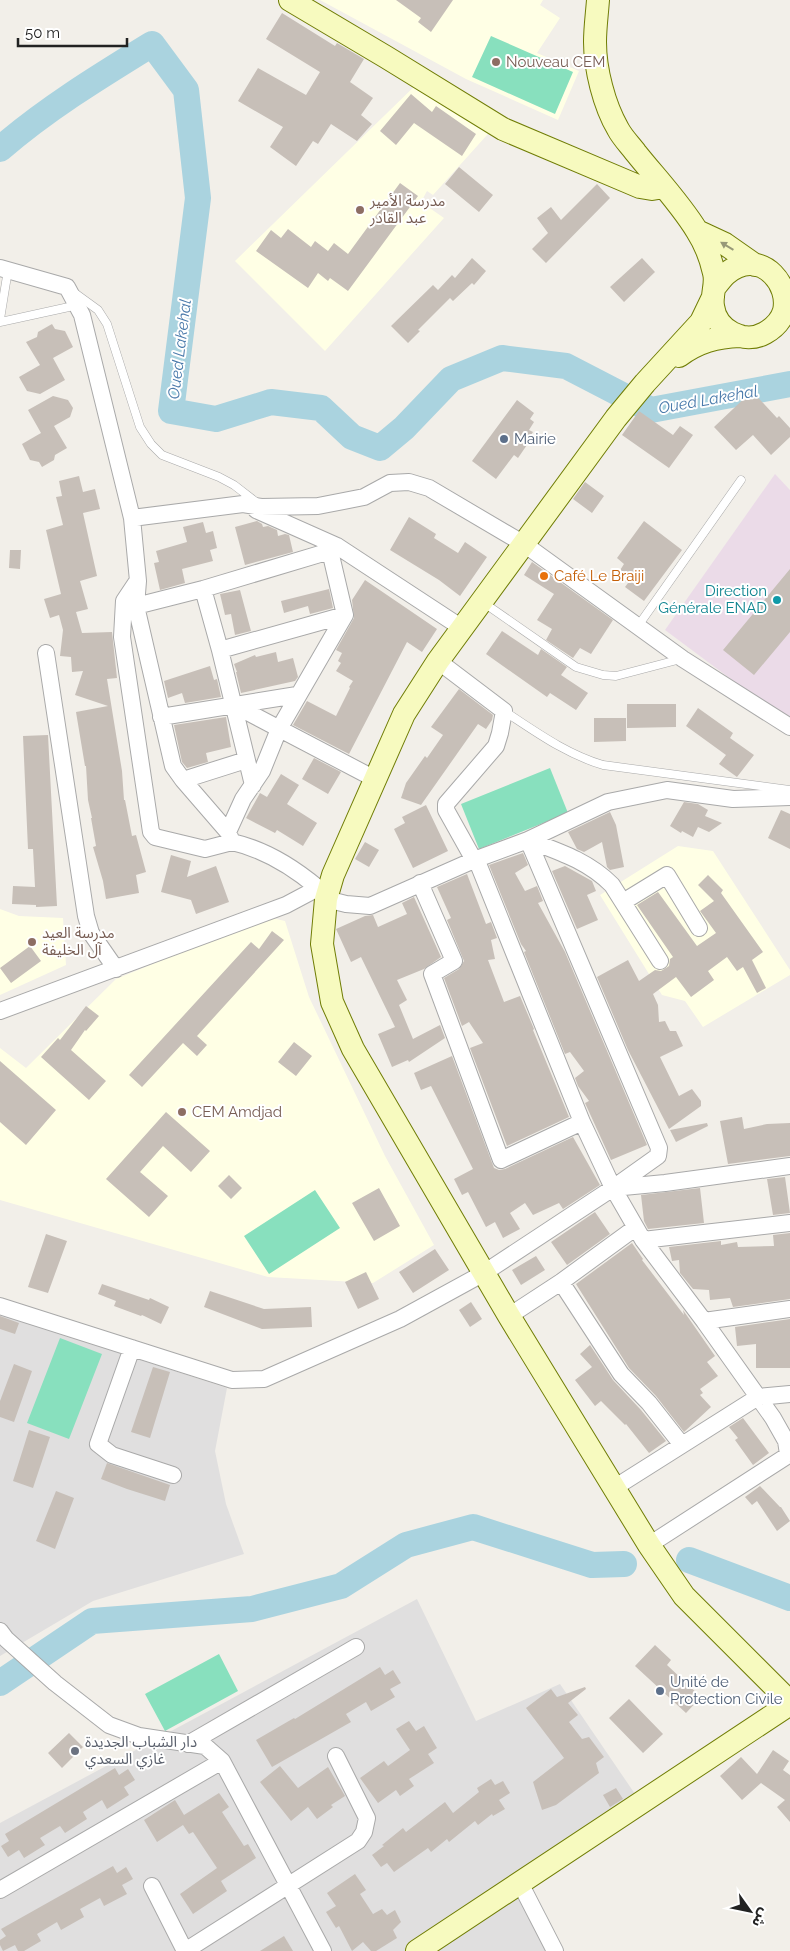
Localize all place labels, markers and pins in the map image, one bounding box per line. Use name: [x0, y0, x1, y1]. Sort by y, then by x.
place label: Nouveau CEM: [506, 53, 605, 71]
marker: Nouveau CEM: [490, 56, 502, 68]
place label: مدرسة الأمير عبد القادر: [369, 192, 446, 227]
marker: مدرسة الأمير عبد القادر: [354, 204, 366, 216]
place label: Mairie: [514, 430, 556, 448]
marker: Mairie: [498, 433, 510, 445]
place label: Café Le Braiji: [554, 567, 644, 585]
marker: Café Le Braiji: [538, 570, 550, 582]
place label: Direction Générale ENAD: [658, 582, 767, 617]
marker: Direction Générale ENAD: [771, 594, 783, 606]
place label: مدرسة العيد آل الخليفة: [42, 924, 115, 959]
marker: مدرسة العيد آل الخليفة: [26, 936, 38, 948]
place label: CEM Amdjad: [192, 1103, 282, 1121]
marker: CEM Amdjad: [176, 1106, 188, 1118]
place label: Unité de Protection Civile: [670, 1673, 783, 1708]
marker: Unité de Protection Civile: [654, 1685, 666, 1697]
place label: دار الشباب الجديدة غازي السعدي: [85, 1733, 197, 1770]
marker: دار الشباب الجديدة غازي السعدي: [69, 1745, 81, 1757]

